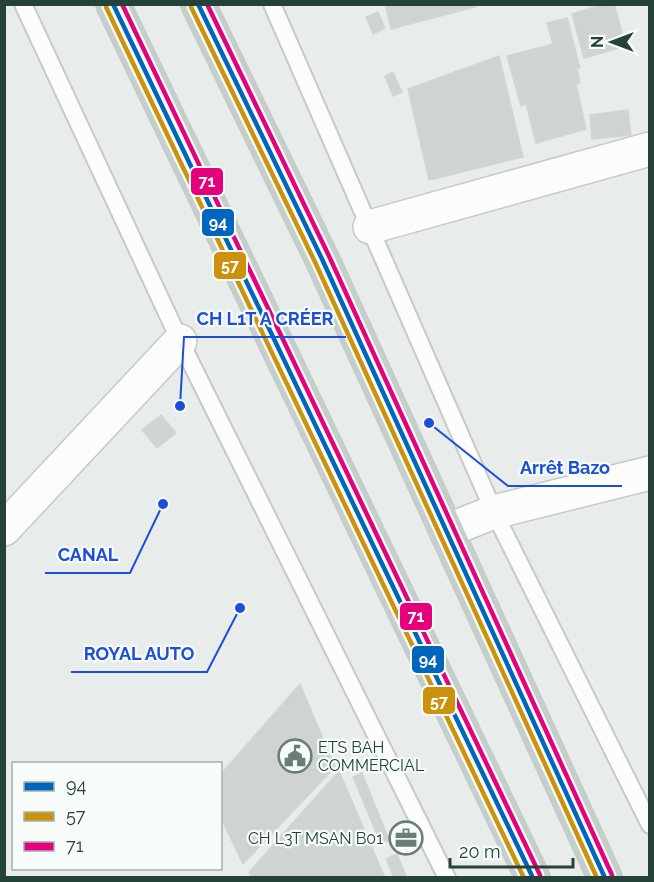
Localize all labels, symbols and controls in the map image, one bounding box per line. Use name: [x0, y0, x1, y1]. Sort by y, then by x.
north arrow: [582, 12, 642, 72]
text: N: [588, 36, 607, 48]
line badge: 71: [190, 167, 224, 196]
text: 71: [199, 172, 216, 191]
line badge: 94: [201, 208, 235, 237]
text: 94: [209, 213, 227, 232]
line badge: 57: [213, 251, 247, 280]
text: 57: [221, 256, 239, 275]
callout: CH L1T A CRÉER: [184, 301, 346, 337]
text: CH L1T A CRÉER: [197, 308, 333, 329]
callout: Arrêt Bazo: [508, 450, 622, 486]
text: Arrêt Bazo: [520, 457, 610, 478]
callout: CANAL: [45, 537, 130, 573]
text: CANAL: [58, 544, 119, 565]
line badge: 71: [399, 602, 433, 631]
text: 71: [408, 607, 425, 626]
callout: ROYAL AUTO: [71, 636, 207, 672]
text: ROYAL AUTO: [84, 643, 195, 664]
line badge: 94: [411, 645, 445, 674]
text: 94: [419, 650, 437, 669]
line badge: 57: [422, 686, 456, 715]
text: 57: [430, 692, 448, 711]
public building icon: ETS BAH COMMERCIAL: [277, 738, 313, 774]
place label: ETS BAH COMMERCIAL: [318, 738, 425, 775]
legend: [12, 762, 222, 870]
text: 94: [66, 775, 87, 796]
text: 57: [66, 805, 86, 826]
office icon: CH L3T MSAN B01: [388, 820, 424, 856]
place label: CH L3T MSAN B01: [248, 829, 383, 848]
scale bar: [450, 831, 573, 869]
text: 71: [66, 835, 84, 856]
text: 20 m: [459, 841, 501, 862]

